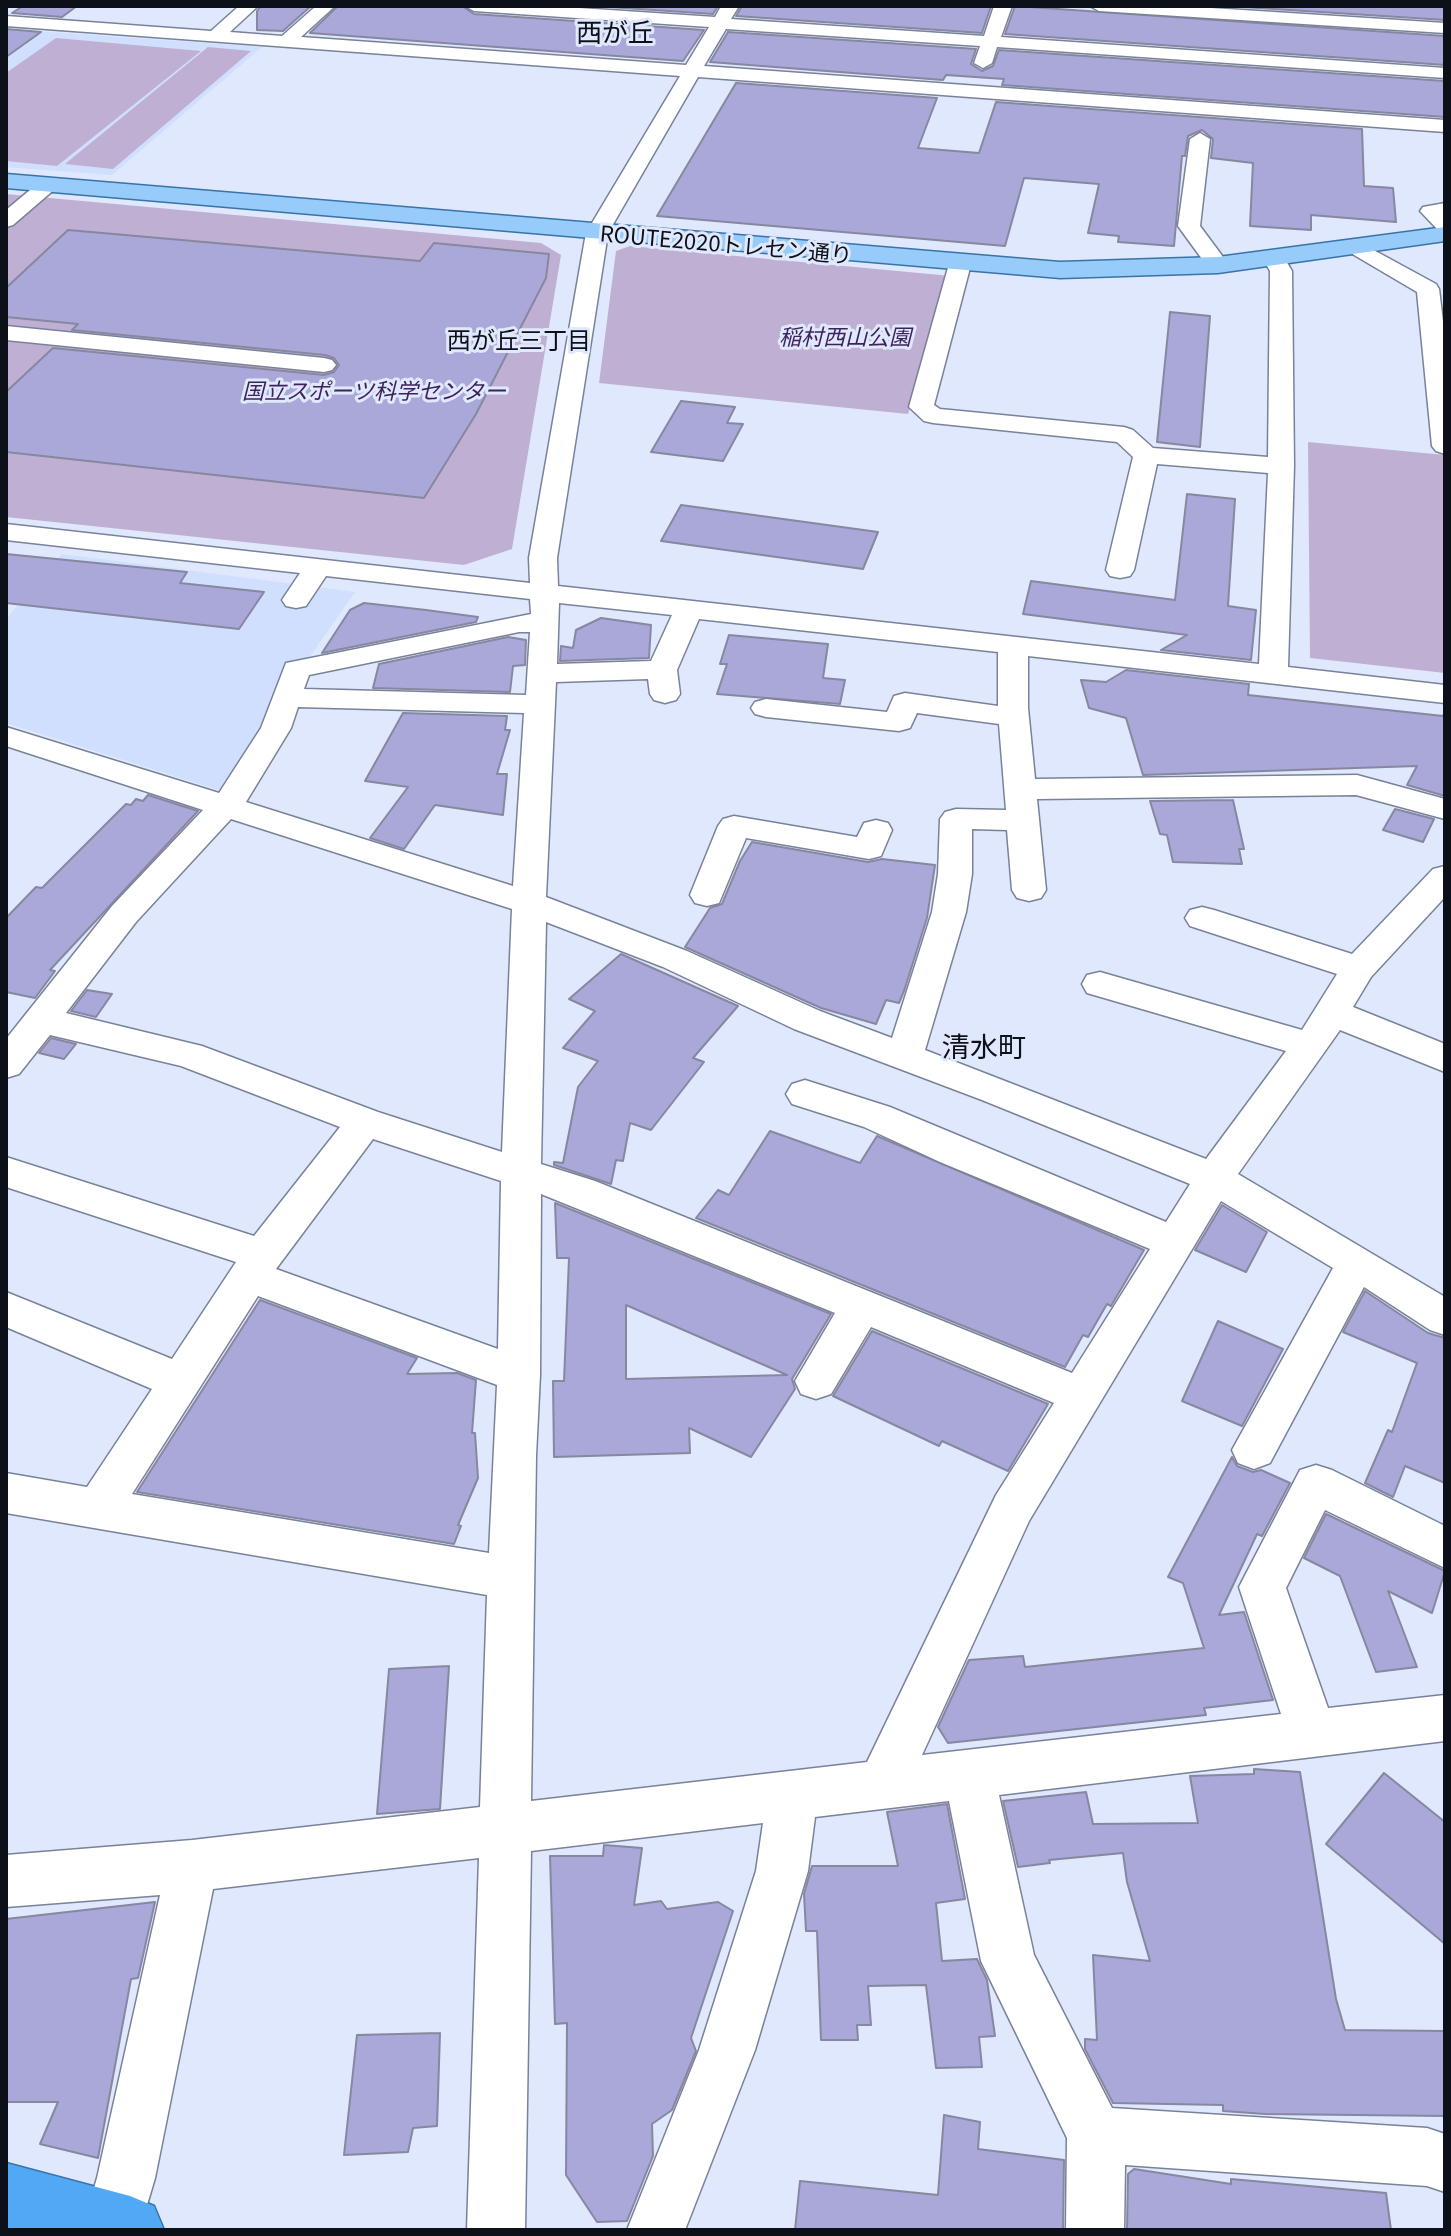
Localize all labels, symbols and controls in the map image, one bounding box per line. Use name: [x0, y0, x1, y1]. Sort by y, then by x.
district label: 西が丘: [576, 16, 654, 48]
street label: ROUTE2020トレセン通り: [599, 220, 853, 268]
park label: 稲村西山公園: [779, 324, 911, 350]
district label: 西が丘三丁目: [447, 326, 591, 354]
park label: 国立スポーツ科学センター: [242, 378, 506, 404]
district label: 清水町: [942, 1029, 1026, 1063]

